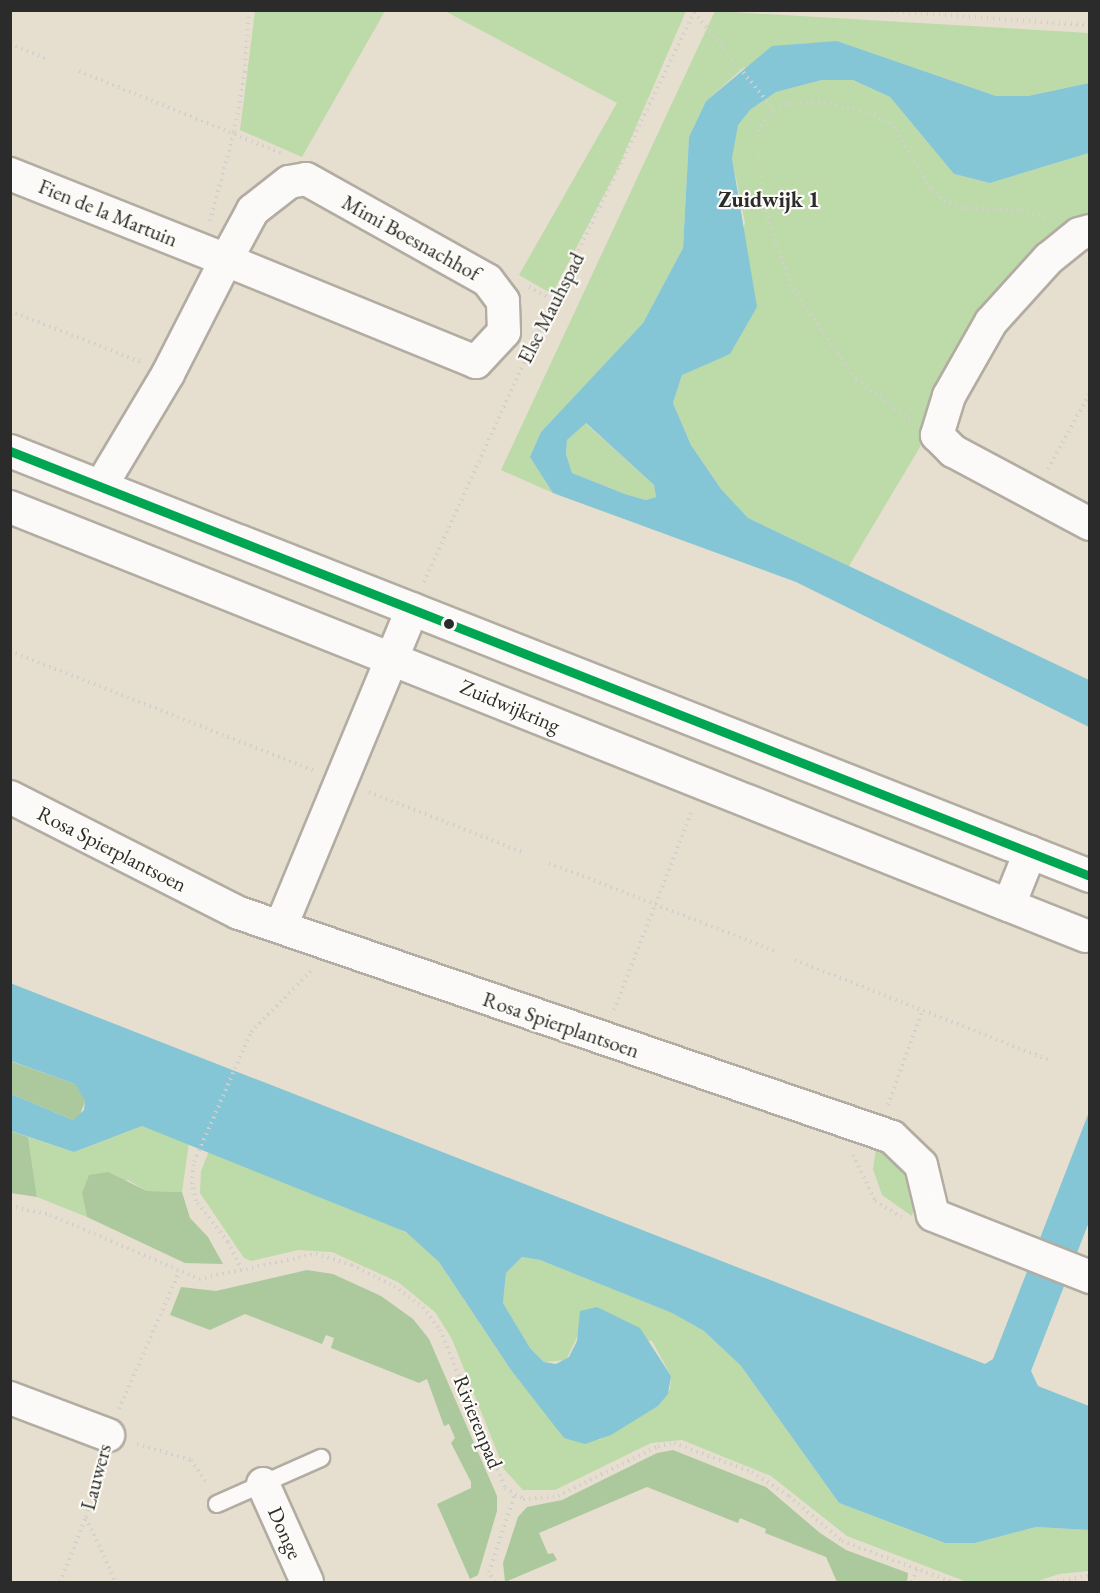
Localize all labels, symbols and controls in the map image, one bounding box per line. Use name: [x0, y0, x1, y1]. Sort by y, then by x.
street label: Fien de la Martuin: [35, 174, 181, 252]
district label: Zuidwijk 1: [718, 187, 820, 213]
street label: Mimi Boesnachhof: [337, 190, 485, 286]
street label: Else Mauhspad: [512, 248, 590, 368]
unlabelled marker: [443, 618, 455, 630]
street label: Zuidwijkring: [456, 674, 564, 738]
street label: Rosa Spierplantsoen: [33, 801, 191, 897]
street label: Rosa Spierplantsoen: [479, 986, 643, 1064]
street label: Rivierenpad: [448, 1372, 508, 1472]
street label: Lauwers: [75, 1441, 117, 1513]
street label: Donge: [262, 1503, 308, 1563]

